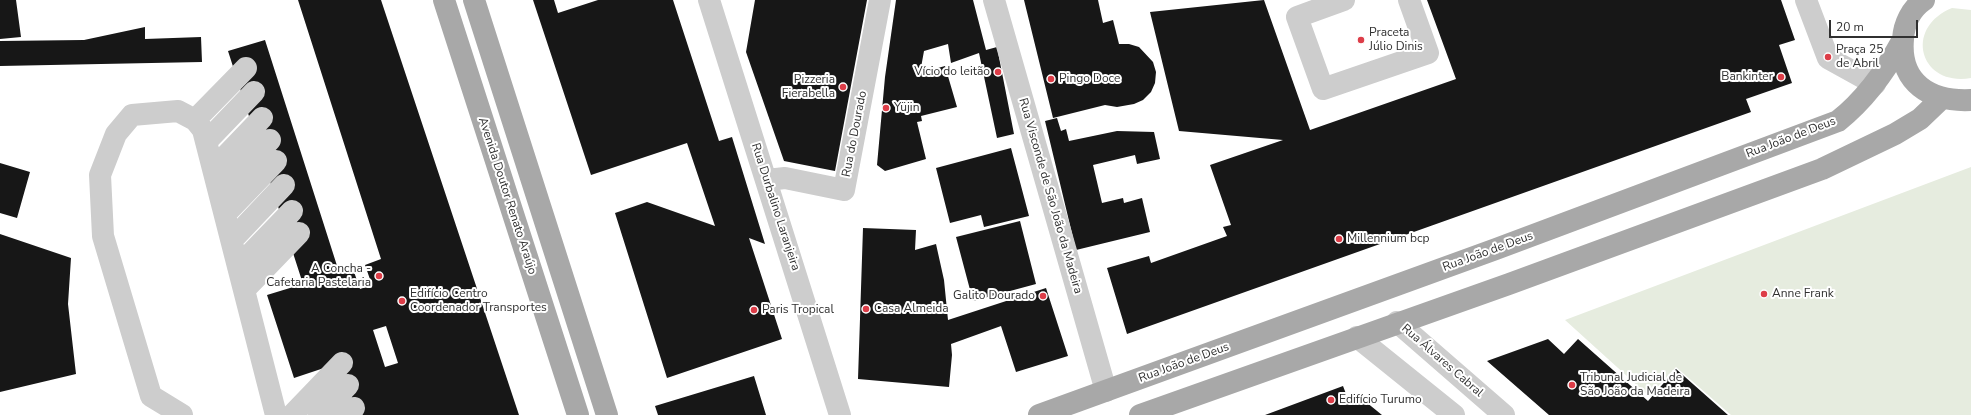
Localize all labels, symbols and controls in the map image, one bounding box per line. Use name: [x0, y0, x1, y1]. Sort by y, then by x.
scale bar: [1831, 12, 1920, 38]
text: 20 m: [1836, 19, 1864, 35]
place label: Praceta Júlio Dinis: [1369, 26, 1423, 54]
marker: Praceta Júlio Dinis: [1356, 35, 1366, 45]
place label: Praça 25 de Abril: [1836, 43, 1883, 71]
marker: Praça 25 de Abril: [1823, 52, 1833, 62]
place label: Vício do leitão: [914, 65, 990, 79]
marker: Vício do leitão: [993, 67, 1003, 77]
place label: Bankinter: [1721, 70, 1773, 84]
place label: Pingo Doce: [1059, 72, 1120, 86]
marker: Bankinter: [1776, 72, 1786, 82]
place label: Pizzeria Fierabella: [782, 73, 835, 101]
marker: Pingo Doce: [1046, 74, 1056, 84]
marker: Pizzeria Fierabella: [838, 82, 848, 92]
street label: Rua do Dourado: [840, 90, 870, 178]
street label: Rua Visconde de São João da Madeira: [1015, 97, 1085, 295]
place label: Yüjin: [894, 101, 919, 115]
marker: Yüjin: [881, 103, 891, 113]
street label: Rua João de Deus: [1744, 114, 1838, 162]
street label: Avenida Doutor Renato Araújo: [475, 116, 539, 276]
street label: Rua Durbalino Laranjeira: [748, 141, 802, 273]
street label: Rua João de Deus: [1441, 229, 1535, 275]
place label: Millennium bcp: [1347, 232, 1430, 246]
marker: Millennium bcp: [1334, 234, 1344, 244]
place label: A Concha - Cafetaria Pastelaria: [266, 262, 371, 290]
marker: A Concha - Cafetaria Pastelaria: [374, 271, 384, 281]
place label: Edifício Centro Coordenador Transportes: [410, 287, 547, 315]
place label: Anne Frank: [1772, 287, 1834, 301]
place label: Galito Dourado: [953, 289, 1035, 303]
marker: Anne Frank: [1759, 289, 1769, 299]
marker: Galito Dourado: [1038, 291, 1048, 301]
marker: Edifício Centro Coordenador Transportes: [397, 296, 407, 306]
place label: Casa Almeida: [874, 302, 949, 316]
place label: Paris Tropical: [762, 303, 834, 317]
marker: Casa Almeida: [861, 304, 871, 314]
marker: Paris Tropical: [749, 305, 759, 315]
street label: Rua Álvares Cabral: [1398, 322, 1486, 400]
street label: Rua João de Deus: [1137, 340, 1231, 386]
place label: Tribunal Judicial de São João da Madeira: [1580, 371, 1690, 399]
marker: Tribunal Judicial de São João da Madeira: [1567, 380, 1577, 390]
place label: Edifício Turumo: [1339, 393, 1422, 407]
marker: Edifício Turumo: [1326, 395, 1336, 405]

